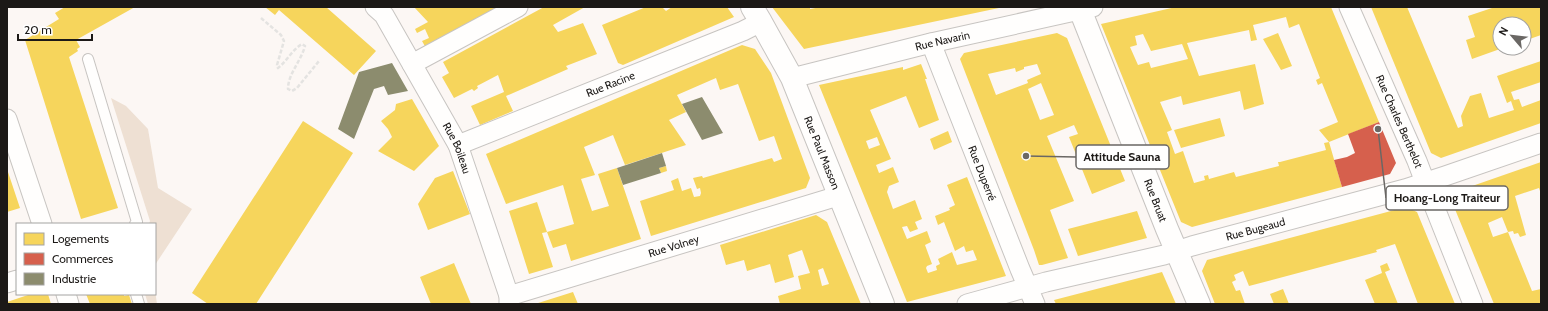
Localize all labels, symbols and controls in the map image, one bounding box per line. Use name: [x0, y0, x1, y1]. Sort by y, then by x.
scale bar: [18, 16, 92, 42]
north arrow: [1492, 16, 1532, 56]
text: 20 m: [24, 22, 52, 37]
text: N: [1495, 25, 1511, 38]
street label: Rue Navarin: [914, 28, 971, 54]
street label: Rue Racine: [584, 68, 637, 100]
street label: Rue Charles Berthelot: [1373, 73, 1426, 170]
street label: Rue Paul Masson: [801, 114, 843, 192]
street label: Rue Boileau: [440, 120, 474, 176]
street label: Rue Duperré: [965, 144, 1000, 203]
callout: Attitude Sauna: [1076, 145, 1169, 169]
text: Attitude Sauna: [1084, 149, 1160, 164]
street label: Rue Bruat: [1141, 177, 1171, 224]
callout: Hoang-Long Traiteur: [1386, 186, 1508, 210]
text: Hoang-Long Traiteur: [1394, 190, 1500, 205]
street label: Rue Bugeaud: [1224, 214, 1287, 244]
legend: [16, 223, 156, 295]
text: Logements: [52, 231, 109, 246]
street label: Rue Volney: [646, 232, 701, 260]
text: Commerces: [52, 251, 113, 266]
text: Industrie: [52, 271, 96, 286]

